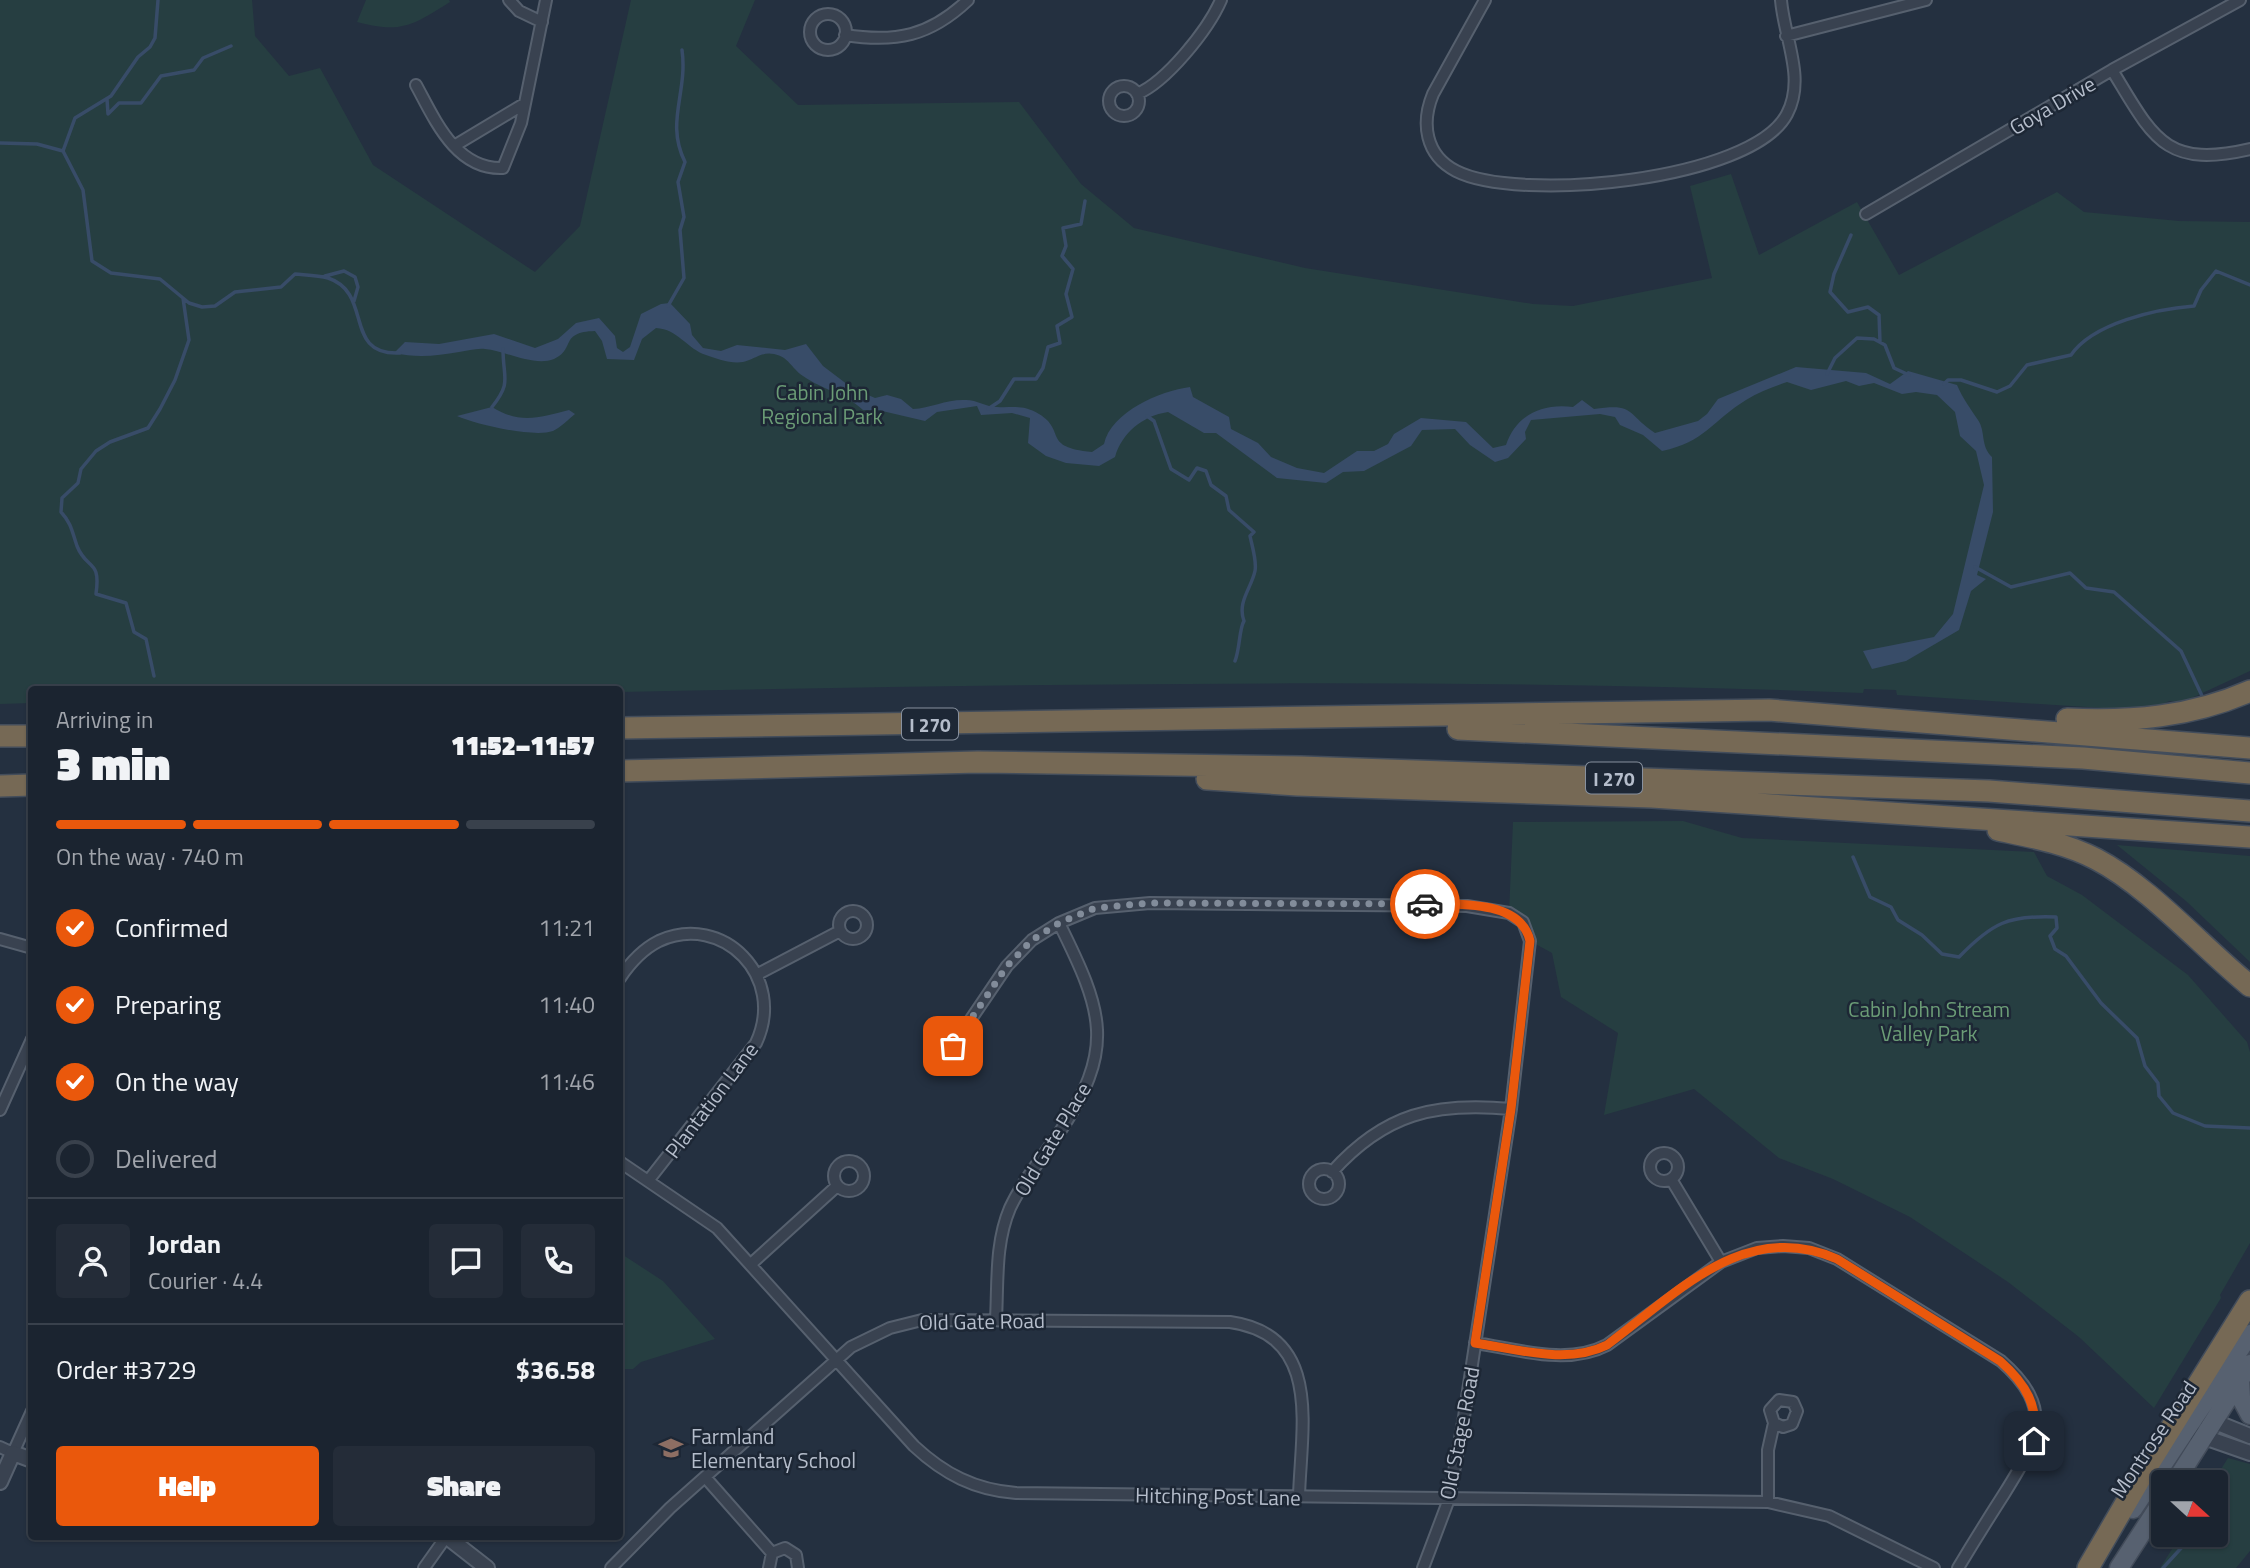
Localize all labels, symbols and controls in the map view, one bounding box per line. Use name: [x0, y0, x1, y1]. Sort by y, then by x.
street label: Goya Drive: [2003, 67, 2101, 143]
park label: Cabin John Regional Park: [761, 376, 883, 432]
text: Arriving in: [56, 702, 153, 737]
road number: I 270: [902, 708, 958, 740]
text: 11:52–11:57: [451, 726, 595, 765]
text: 3 min: [56, 728, 170, 798]
road number: I 270: [1586, 762, 1642, 793]
text: On the way · 740 m: [56, 839, 244, 874]
courier: [1390, 869, 1460, 939]
icon: car: [1406, 885, 1444, 923]
text: Confirmed: [115, 908, 229, 947]
icon: check: [56, 909, 94, 947]
text: 11:21: [538, 910, 595, 945]
text: Preparing: [115, 985, 221, 1024]
icon: check: [56, 986, 94, 1024]
text: 11:40: [538, 987, 595, 1022]
park label: Cabin John Stream Valley Park: [1848, 993, 2010, 1049]
pin: [923, 1016, 983, 1076]
icon: bag: [934, 1027, 972, 1065]
street label: Plantation Lane: [657, 1035, 765, 1165]
text: On the way: [115, 1062, 239, 1101]
icon: check: [56, 1063, 94, 1101]
text: 11:46: [538, 1064, 595, 1099]
street label: Old Gate Place: [1005, 1076, 1099, 1202]
text: Delivered: [115, 1139, 218, 1178]
button: person: [56, 1224, 130, 1298]
text: Jordan: [148, 1224, 221, 1263]
button: chat: [429, 1224, 503, 1298]
button: phone: [521, 1224, 595, 1298]
text: Courier · 4.4: [148, 1263, 263, 1298]
street label: Old Gate Road: [919, 1304, 1045, 1338]
text: Order #3729: [56, 1350, 196, 1389]
text: $36.58: [516, 1350, 595, 1389]
street label: Old Stage Road: [1430, 1364, 1488, 1502]
street label: Montrose Road: [2102, 1374, 2204, 1504]
pin: [2004, 1411, 2064, 1471]
place label: Farmland Elementary School: [691, 1420, 856, 1476]
icon: home: [2015, 1422, 2053, 1460]
school or university icon: Farmland Elementary School: [657, 1434, 685, 1462]
button: Help: [56, 1446, 319, 1526]
button: Share: [333, 1446, 595, 1526]
north arrow: [2151, 1470, 2228, 1547]
map controls: [2151, 1470, 2228, 1547]
street label: Hitching Post Lane: [1135, 1479, 1301, 1513]

